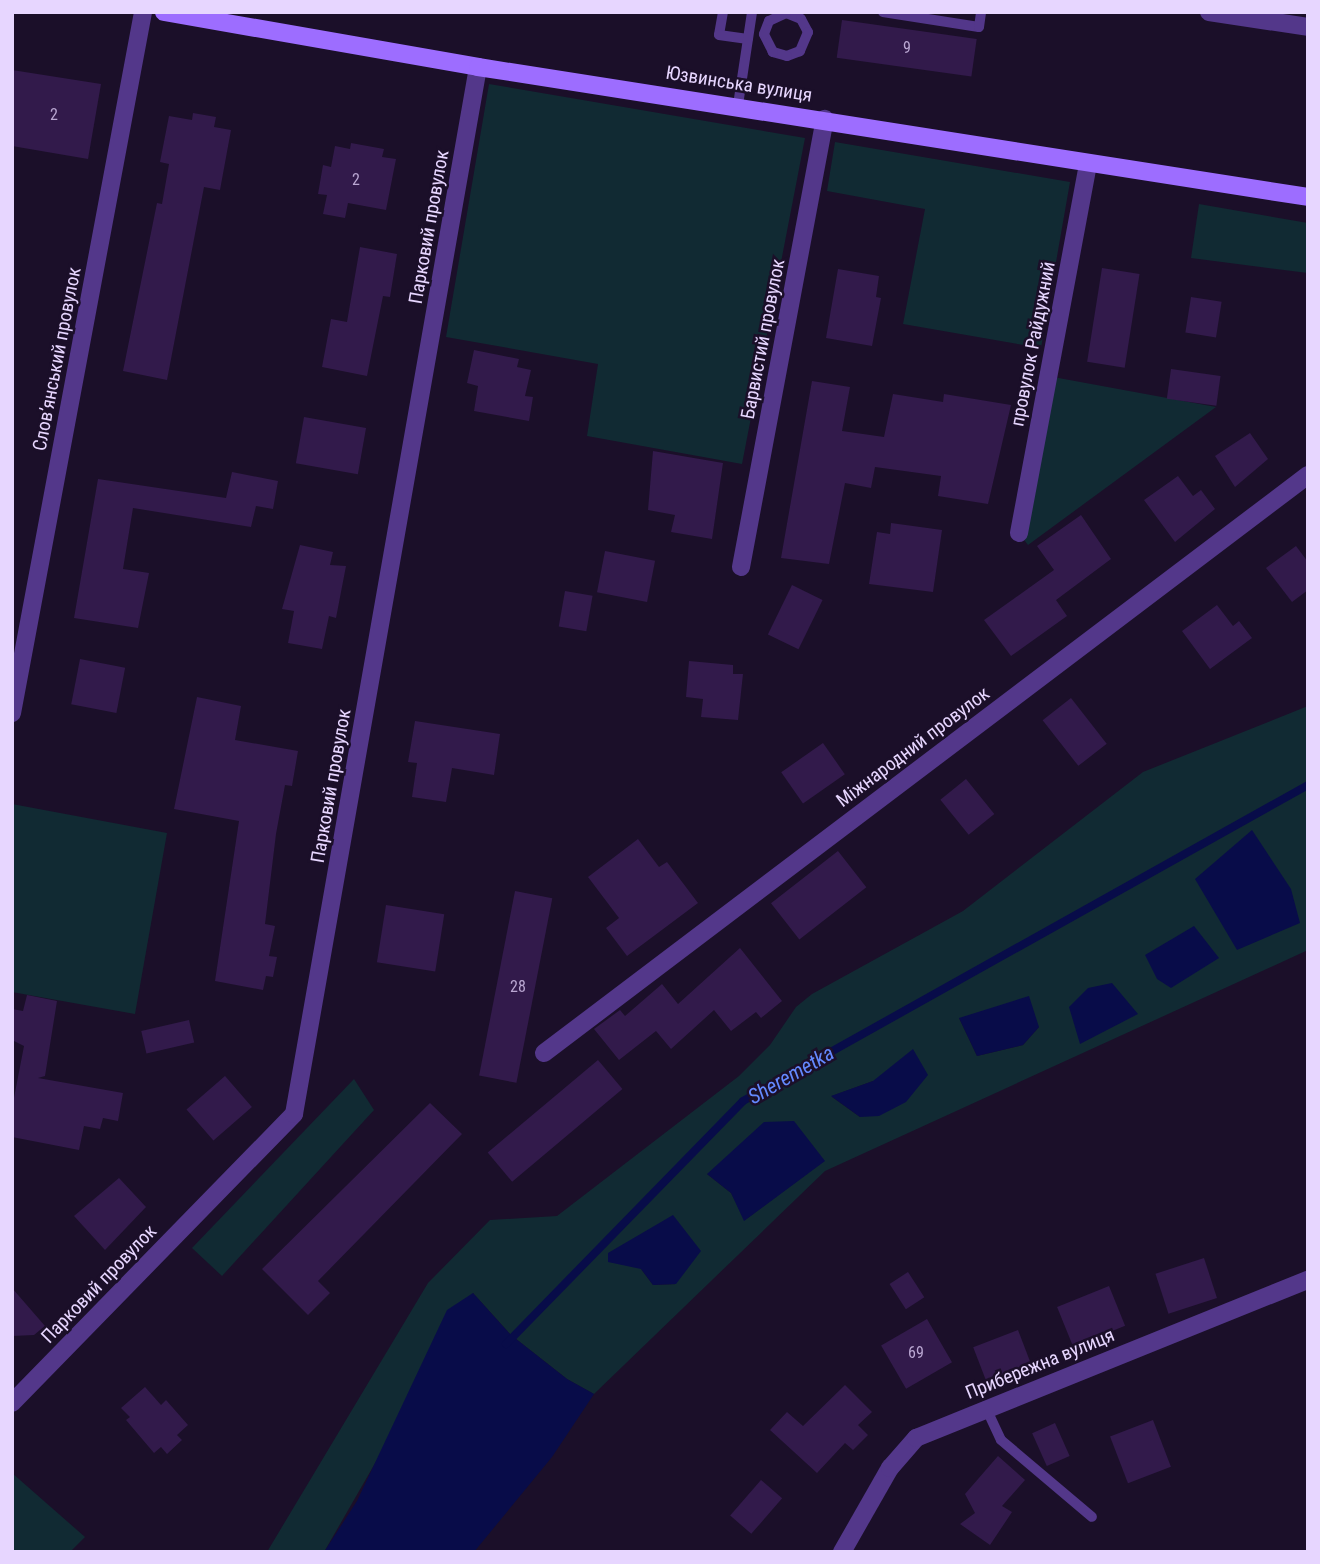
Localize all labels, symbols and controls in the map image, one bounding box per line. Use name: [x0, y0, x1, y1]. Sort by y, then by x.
house number: 9: [903, 38, 911, 58]
street label: Юзвинська вулиця: [664, 61, 814, 107]
house number: 2: [50, 105, 58, 125]
street label: Парковий провулок: [404, 148, 454, 306]
house number: 2: [352, 170, 360, 190]
street label: Барвистий провулок: [736, 257, 790, 421]
street label: провулок Райдужний: [1006, 260, 1060, 428]
street label: Словʼянський провулок: [28, 265, 86, 453]
street label: Міжнародний провулок: [832, 682, 994, 812]
street label: Парковий провулок: [306, 707, 356, 865]
house number: 28: [510, 977, 526, 997]
water label: Sheremetka: [743, 1040, 839, 1110]
street label: Парковий провулок: [37, 1220, 161, 1348]
street label: Прибережна вулиця: [962, 1324, 1118, 1404]
house number: 69: [908, 1343, 924, 1363]

